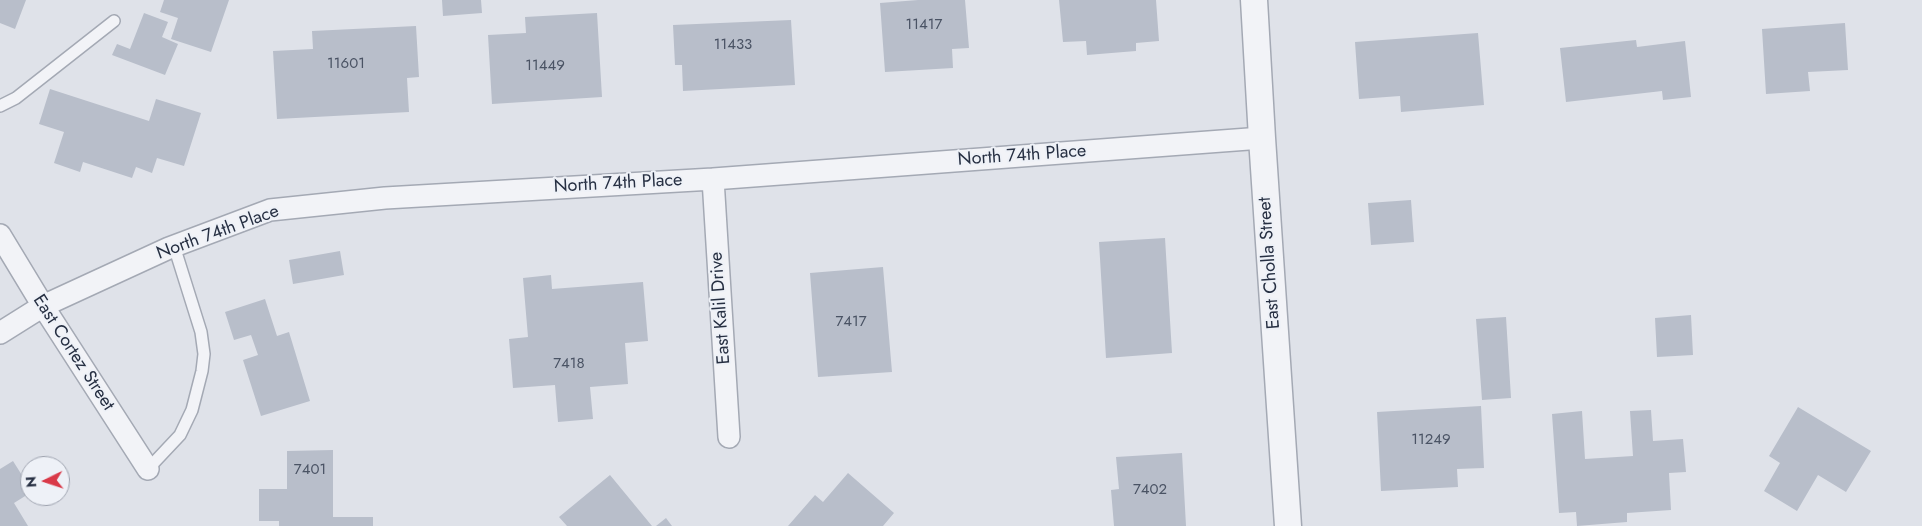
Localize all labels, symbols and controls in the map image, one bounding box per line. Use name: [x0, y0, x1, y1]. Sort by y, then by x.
house number: 11417: [906, 16, 942, 34]
house number: 11433: [714, 36, 752, 54]
house number: 11601: [327, 55, 365, 73]
house number: 11449: [525, 57, 565, 75]
street label: North 74th Place: [957, 141, 1087, 171]
street label: North 74th Place: [553, 170, 683, 198]
street label: East Cholla Street: [1255, 196, 1285, 330]
street label: North 74th Place: [154, 201, 282, 265]
street label: East Kalil Drive: [706, 251, 736, 365]
street label: East Cortez Street: [28, 291, 118, 415]
house number: 7417: [835, 313, 867, 331]
house number: 7418: [553, 355, 585, 373]
house number: 11249: [1411, 431, 1451, 449]
north arrow: [20, 456, 70, 506]
house number: 7401: [294, 461, 326, 479]
text: N: [21, 476, 41, 488]
house number: 7402: [1133, 481, 1167, 499]

